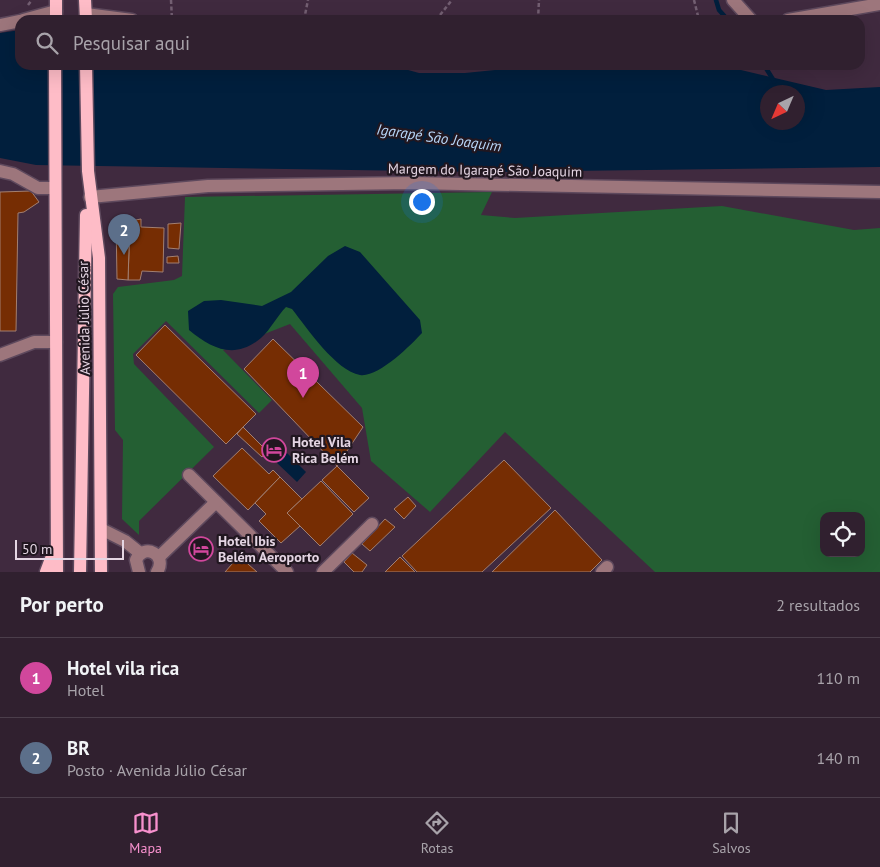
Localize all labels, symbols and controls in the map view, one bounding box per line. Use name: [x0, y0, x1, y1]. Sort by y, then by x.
search box: [15, 15, 865, 70]
icon: search: [33, 29, 61, 57]
text: Pesquisar aqui: [73, 31, 190, 55]
north arrow: [760, 85, 805, 130]
water label: Igarapé São Joaquim: [376, 119, 503, 156]
street label: Margem do Igarapé São Joaquim: [388, 159, 582, 181]
your location: [409, 189, 435, 215]
pin: 2: [108, 214, 140, 255]
street label: Avenida Júlio César: [74, 261, 94, 375]
pin: 1: [287, 357, 319, 398]
place label: Hotel Vila Rica Belém: [292, 433, 359, 467]
hotel icon: Hotel Vila Rica Belém: [261, 437, 287, 463]
map controls: [820, 512, 865, 557]
button: locate: [820, 512, 865, 557]
place label: Hotel Ibis Belém Aeroporto: [218, 532, 320, 566]
hotel icon: Hotel Ibis Belém Aeroporto: [188, 536, 214, 562]
scale bar: [15, 537, 124, 560]
text: 50 m: [22, 540, 52, 558]
text: Por perto: [20, 591, 104, 618]
text: 2 resultados: [776, 595, 860, 615]
text: Hotel vila rica: [67, 656, 179, 680]
text: 1: [31, 668, 41, 688]
text: 110 m: [817, 668, 860, 688]
text: Hotel: [67, 680, 104, 700]
text: BR: [67, 736, 90, 760]
text: 2: [31, 748, 41, 768]
text: 140 m: [817, 748, 860, 768]
text: Posto · Avenida Júlio César: [67, 760, 247, 780]
tab: Mapa: [129, 809, 162, 857]
tab: Rotas: [421, 809, 453, 857]
tab: Salvos: [712, 809, 751, 857]

